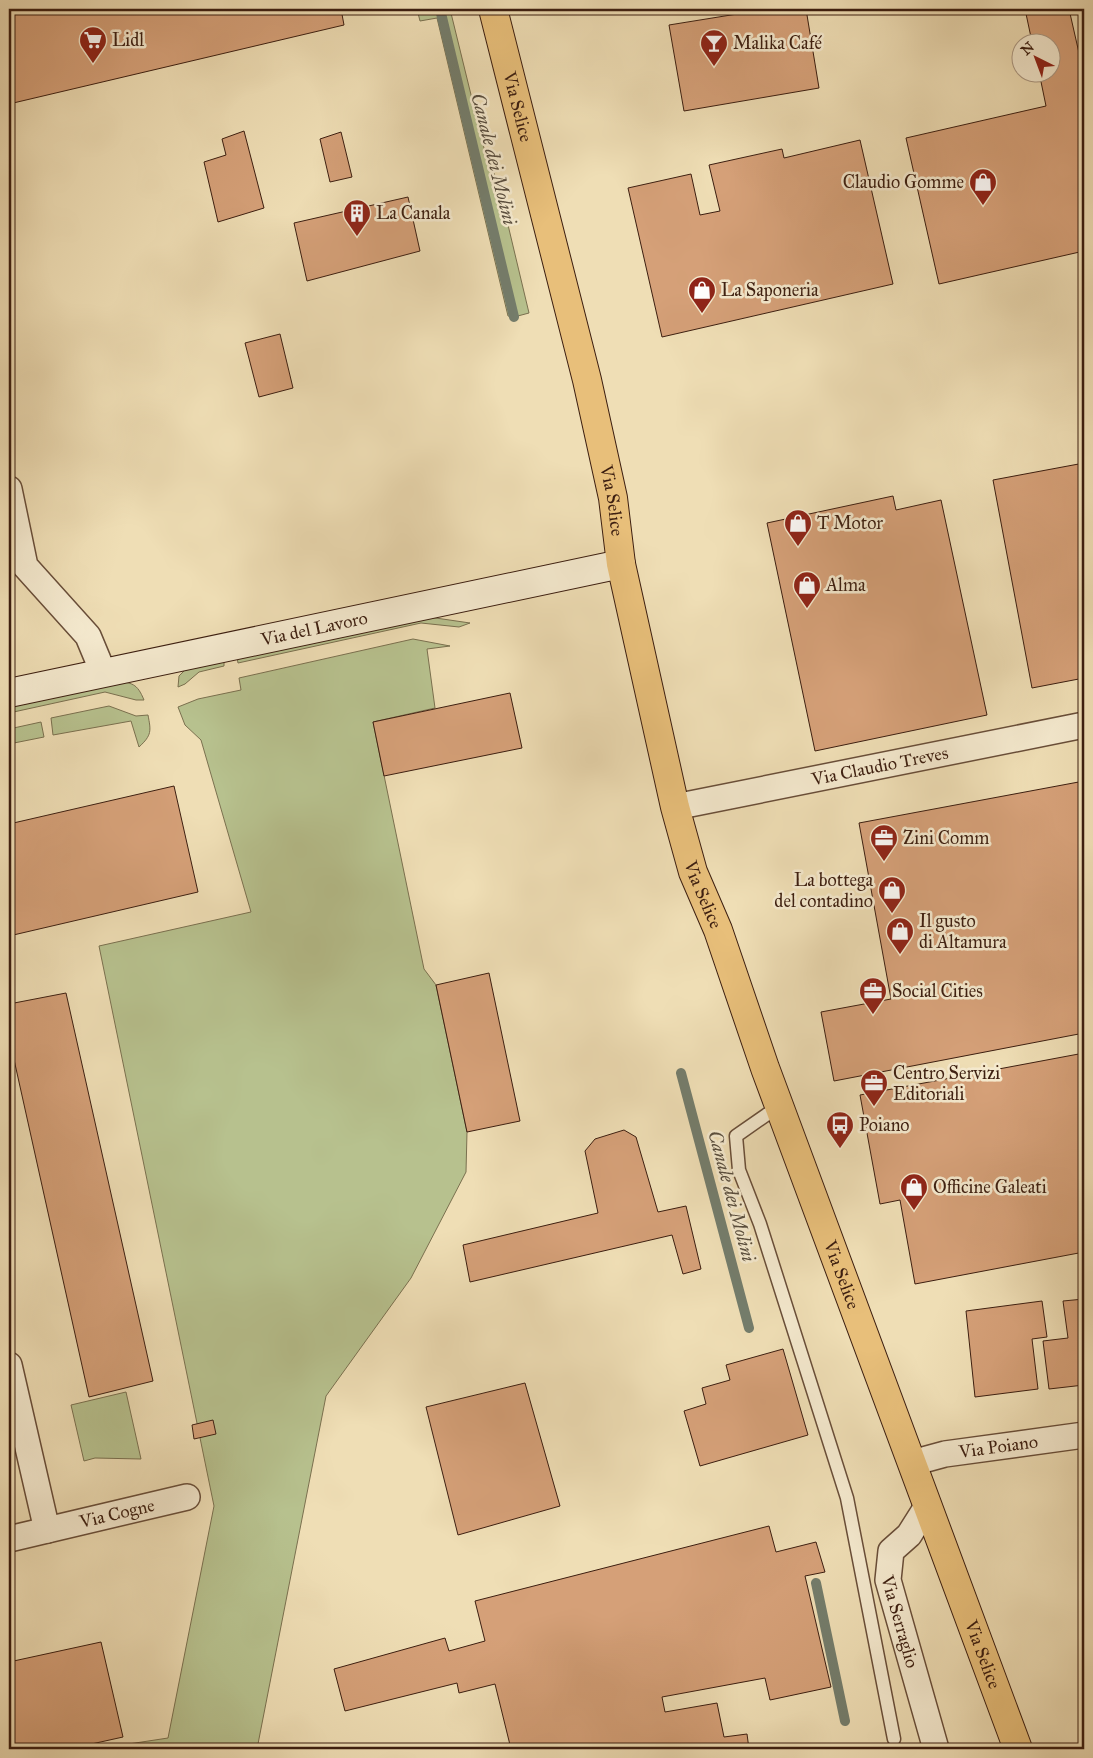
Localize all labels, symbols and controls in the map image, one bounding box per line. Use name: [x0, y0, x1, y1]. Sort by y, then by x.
supermarket icon: Lidl: [78, 25, 108, 64]
bar icon: Malika Café: [699, 28, 729, 67]
place label: Lidl: [112, 29, 144, 51]
place label: Malika Café: [733, 32, 823, 54]
north arrow: [1010, 32, 1060, 82]
text: N: [1018, 38, 1038, 59]
street label: Via Selice: [498, 68, 537, 144]
water label: Canale dei Molini: [467, 91, 522, 228]
shop icon: Claudio Gomme: [968, 167, 998, 206]
place label: Claudio Gomme: [843, 171, 964, 193]
building icon: La Canala: [342, 198, 372, 237]
place label: La Canala: [376, 202, 451, 224]
shop icon: La Saponeria: [687, 275, 717, 314]
place label: La Saponeria: [721, 279, 819, 301]
street label: Via Selice: [595, 462, 629, 537]
shop icon: T Motor: [783, 508, 813, 547]
place label: T Motor: [817, 512, 883, 534]
shop icon: Alma: [792, 570, 822, 609]
place label: Alma: [825, 574, 866, 596]
street label: Via del Lavoro: [258, 607, 370, 651]
street label: Via Claudio Treves: [809, 741, 950, 791]
office icon: Zini Comm: [869, 823, 899, 862]
place label: Zini Comm: [903, 827, 989, 849]
street label: Via Selice: [679, 857, 727, 932]
place label: La bottega del contadino: [774, 869, 873, 912]
shop icon: La bottega del contadino: [877, 875, 907, 914]
place label: Il gusto di Altamura: [919, 910, 1007, 953]
shop icon: Il gusto di Altamura: [885, 916, 915, 955]
office icon: Social Cities: [858, 976, 888, 1015]
place label: Social Cities: [892, 980, 983, 1002]
place label: Centro Servizi Editoriali: [893, 1062, 1000, 1105]
office icon: Centro Servizi Editoriali: [859, 1068, 889, 1107]
bus stop icon: Poiano: [825, 1110, 855, 1149]
place label: Poiano: [859, 1114, 910, 1136]
water label: Canale dei Molini: [703, 1128, 761, 1265]
shop icon: Officine Galeati: [899, 1172, 929, 1211]
place label: Officine Galeati: [933, 1176, 1047, 1198]
street label: Via Selice: [819, 1236, 865, 1312]
street label: Via Poiano: [956, 1430, 1039, 1463]
street label: Via Cogne: [76, 1494, 157, 1533]
street label: Via Serraglio: [876, 1572, 923, 1670]
street label: Via Selice: [960, 1616, 1006, 1692]

